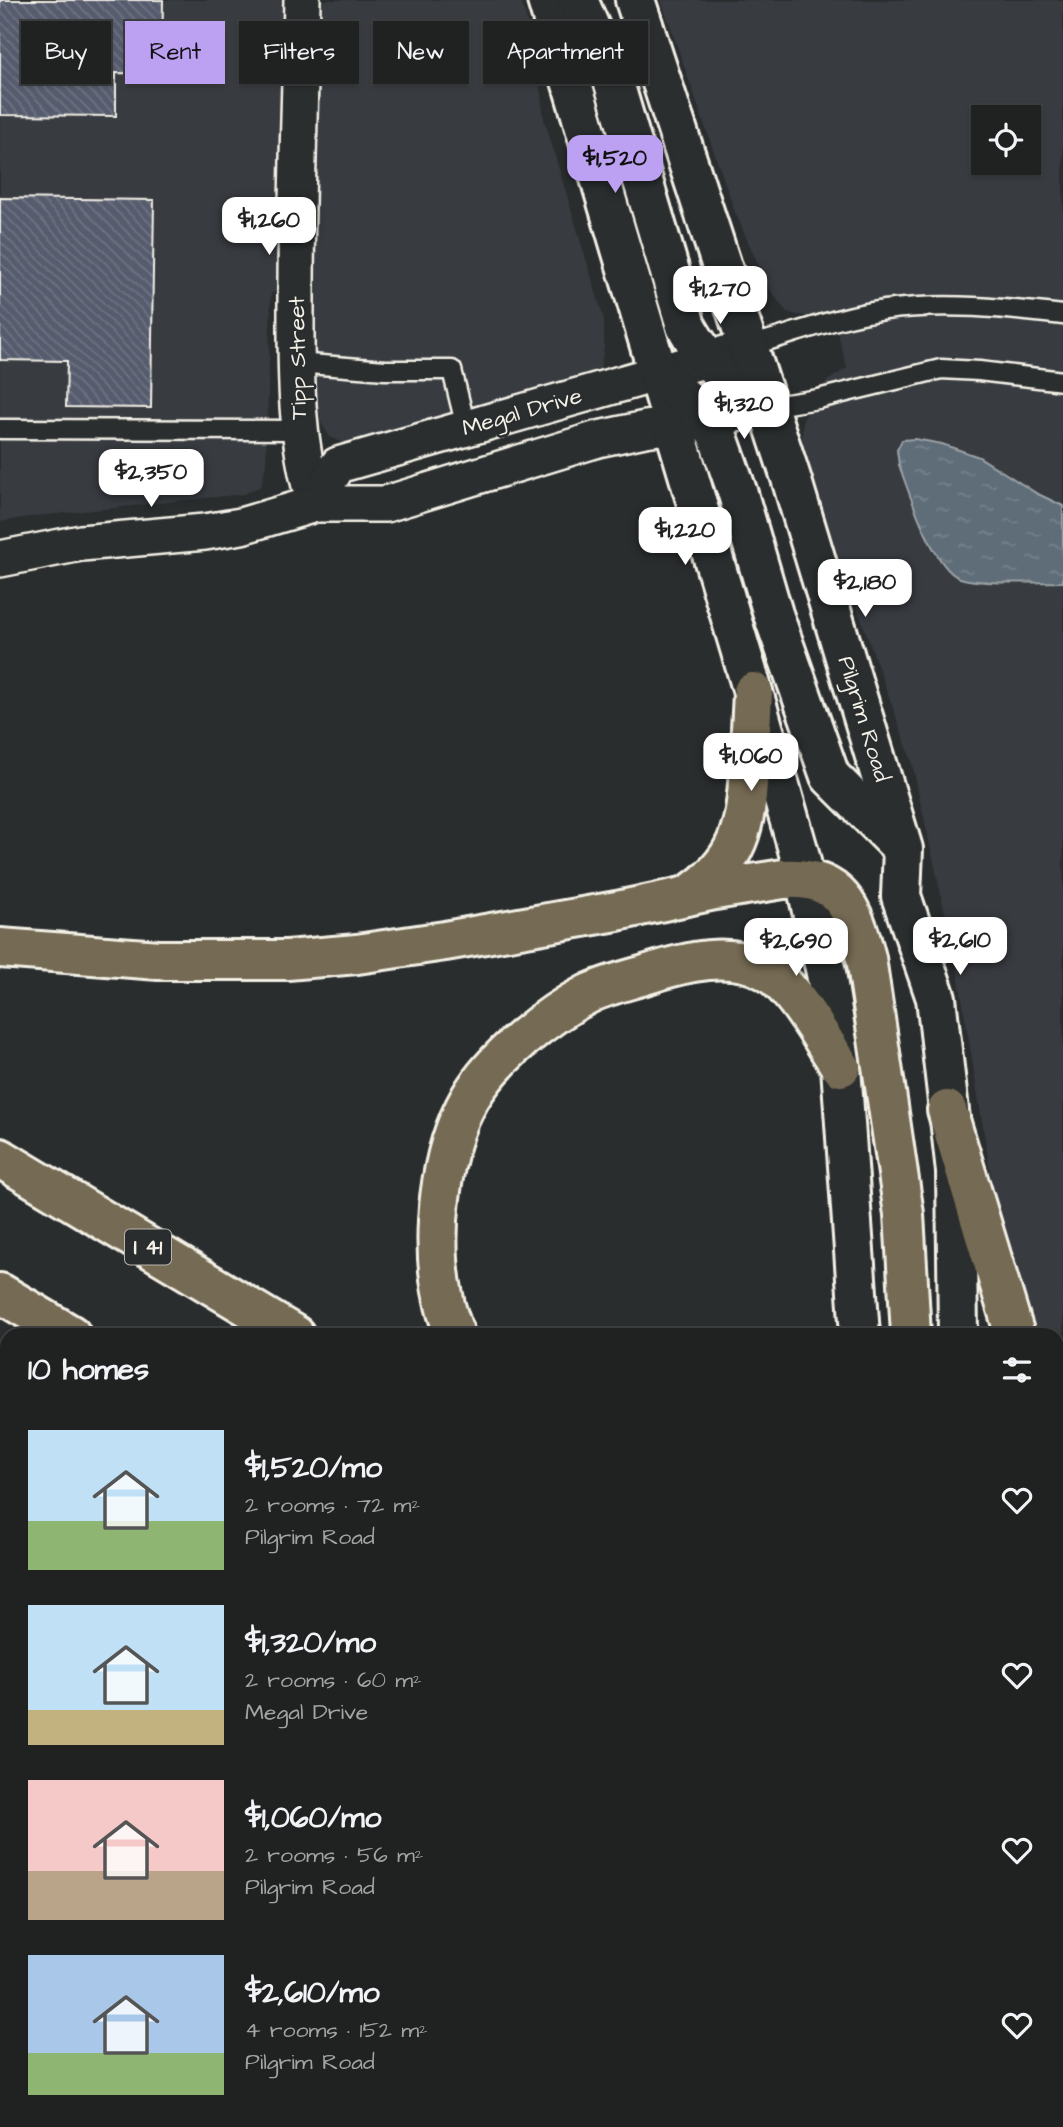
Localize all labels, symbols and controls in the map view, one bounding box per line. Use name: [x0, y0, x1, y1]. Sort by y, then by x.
chip: Buy: [21, 21, 111, 84]
chip: Rent: [125, 21, 225, 84]
chip: Filters: [239, 21, 359, 84]
chip: New: [373, 21, 469, 84]
chip: Apartment: [483, 21, 648, 84]
map controls: [971, 105, 1041, 175]
button: locate: [971, 105, 1041, 175]
pin: $1,520: [558, 136, 672, 195]
text: $1,520: [583, 142, 647, 174]
pin: $1,260: [212, 198, 326, 257]
text: $1,260: [238, 204, 300, 236]
pin: $1,270: [663, 266, 777, 326]
text: $1,270: [689, 273, 751, 305]
street label: Tipp Street: [281, 295, 315, 420]
street label: Megal Drive: [458, 380, 586, 445]
pin: $1,320: [687, 382, 801, 441]
text: $1,320: [714, 388, 774, 420]
pin: $2,350: [94, 449, 208, 509]
text: $2,350: [115, 456, 187, 488]
pin: $1,220: [628, 508, 742, 567]
text: $1,220: [655, 514, 715, 546]
pin: $2,180: [808, 560, 922, 619]
text: $2,180: [834, 566, 896, 598]
street label: Pilgrim Road: [829, 652, 898, 786]
pin: $1,060: [694, 734, 808, 793]
text: $1,060: [719, 740, 783, 772]
pin: $2,690: [739, 918, 853, 978]
pin: $2,610: [903, 918, 1017, 977]
text: $2,610: [929, 924, 991, 956]
text: $2,690: [760, 925, 832, 957]
road number: I 41: [125, 1230, 171, 1264]
text: 10 homes: [28, 1349, 149, 1391]
icon: filters: [998, 1351, 1036, 1389]
text: $1,520/mo: [245, 1447, 382, 1489]
icon: home: [84, 1458, 168, 1542]
icon: heart: [998, 1481, 1036, 1519]
text: 2 rooms · 72 m²: [245, 1489, 420, 1521]
text: Pilgrim Road: [245, 1521, 375, 1553]
text: $1,320/mo: [245, 1622, 376, 1664]
icon: home: [84, 1633, 168, 1717]
icon: heart: [998, 1656, 1036, 1694]
text: 2 rooms · 60 m²: [245, 1664, 422, 1696]
text: Megal Drive: [245, 1696, 368, 1728]
text: $1,060/mo: [245, 1797, 381, 1839]
icon: home: [84, 1808, 168, 1892]
icon: heart: [998, 1831, 1036, 1869]
text: 2 rooms · 56 m²: [245, 1839, 423, 1871]
text: Pilgrim Road: [245, 1871, 375, 1903]
text: $2,610/mo: [245, 1972, 380, 2014]
icon: home: [84, 1983, 168, 2067]
icon: heart: [998, 2006, 1036, 2044]
text: 4 rooms · 152 m²: [245, 2014, 428, 2046]
text: Pilgrim Road: [245, 2046, 375, 2078]

